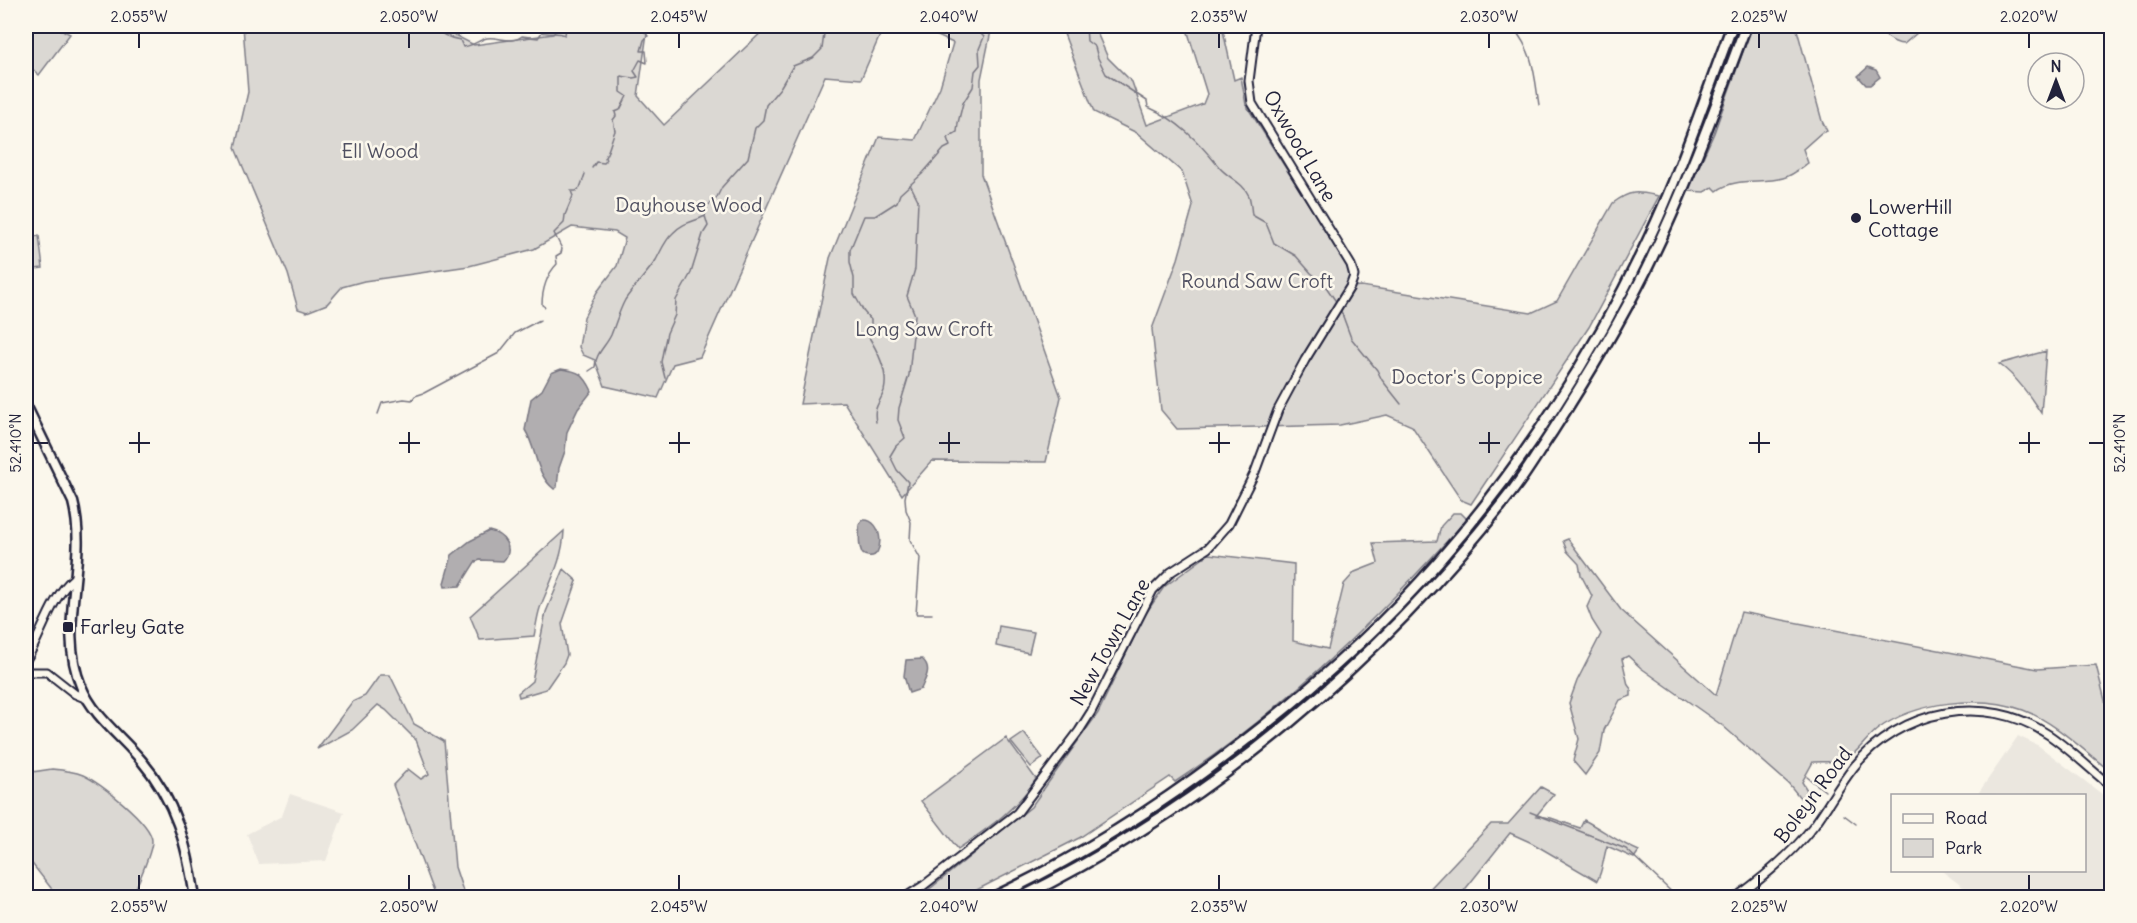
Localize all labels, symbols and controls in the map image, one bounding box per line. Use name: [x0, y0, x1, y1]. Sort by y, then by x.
text: 2.055°W: [110, 7, 168, 26]
text: 2.050°W: [380, 7, 439, 26]
text: 2.045°W: [650, 7, 708, 26]
text: 2.040°W: [920, 7, 979, 26]
text: 2.035°W: [1191, 7, 1248, 26]
text: 2.030°W: [1460, 7, 1518, 26]
text: 2.025°W: [1731, 7, 1788, 26]
text: 2.020°W: [2000, 7, 2058, 26]
north arrow: [2026, 51, 2086, 111]
text: N: [2050, 56, 2062, 76]
street label: Oxwood Lane: [1258, 86, 1342, 206]
park label: Ell Wood: [341, 138, 419, 163]
park label: Dayhouse Wood: [615, 192, 763, 217]
place label: LowerHill Cottage: [1868, 194, 1952, 242]
marker: LowerHill Cottage: [1849, 211, 1863, 225]
park label: Round Saw Croft: [1181, 268, 1333, 293]
park label: Long Saw Croft: [855, 316, 993, 341]
park label: Doctor's Coppice: [1391, 364, 1543, 389]
text: 52.410°N: [6, 413, 25, 473]
text: 52.410°N: [2110, 413, 2129, 473]
street label: New Town Lane: [1064, 574, 1155, 710]
place label: Farley Gate: [80, 614, 185, 639]
marker: Farley Gate: [61, 620, 75, 634]
street label: Boleyn Road: [1768, 741, 1857, 848]
legend: [1891, 794, 2086, 872]
text: Road: [1945, 806, 1988, 829]
text: Park: [1945, 836, 1982, 859]
text: 2.055°W: [110, 897, 168, 916]
text: 2.050°W: [380, 897, 439, 916]
text: 2.045°W: [650, 897, 708, 916]
text: 2.040°W: [920, 897, 979, 916]
text: 2.035°W: [1191, 897, 1248, 916]
text: 2.030°W: [1460, 897, 1518, 916]
text: 2.025°W: [1731, 897, 1788, 916]
text: 2.020°W: [2000, 897, 2058, 916]

